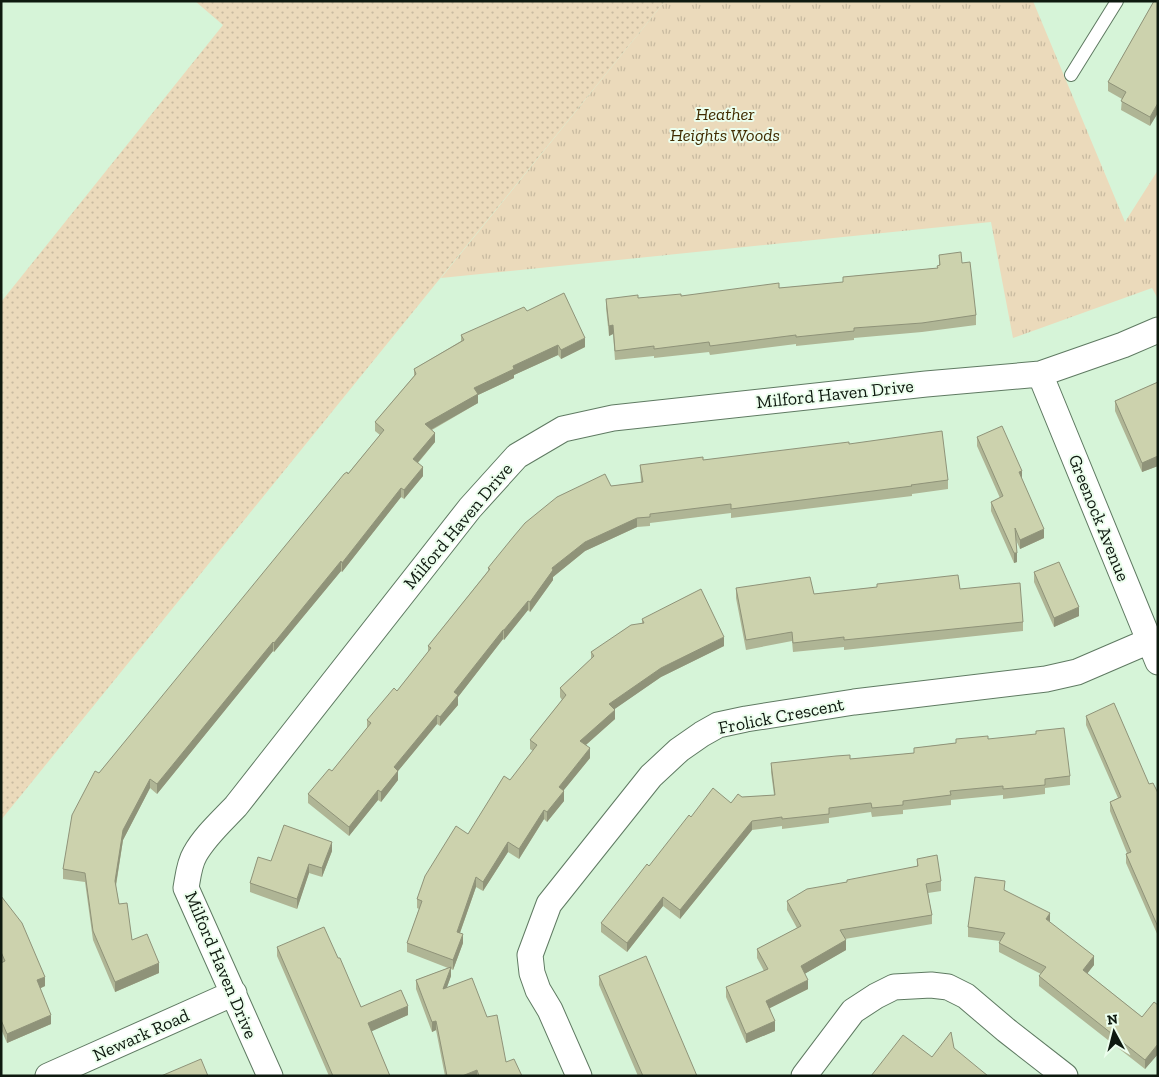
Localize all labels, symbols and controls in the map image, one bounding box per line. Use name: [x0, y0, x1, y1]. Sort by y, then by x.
park label: Heather Heights Woods: [670, 103, 780, 146]
street label: Milford Haven Drive: [755, 375, 915, 413]
street label: Greenock Avenue: [1064, 451, 1134, 585]
street label: Milford Haven Drive: [399, 458, 517, 594]
street label: Frolick Crescent: [716, 693, 846, 739]
street label: Milford Haven Drive: [180, 888, 262, 1042]
street label: Newark Road: [89, 1004, 193, 1066]
north arrow: [1089, 1007, 1139, 1057]
text: N: [1106, 1010, 1119, 1029]

